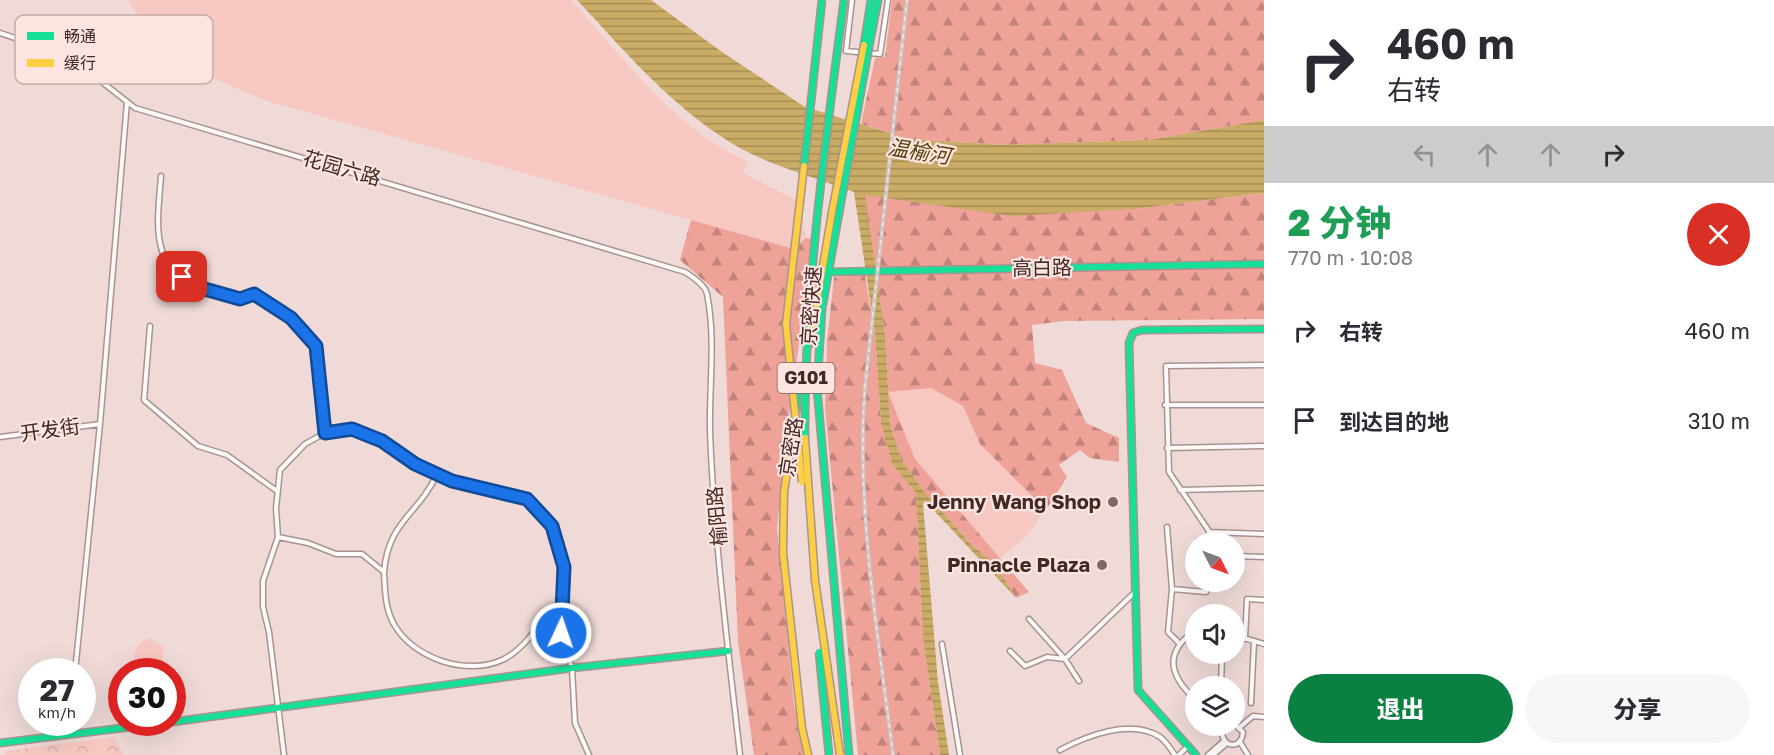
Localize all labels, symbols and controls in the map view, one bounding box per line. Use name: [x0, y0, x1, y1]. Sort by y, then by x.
legend: [15, 15, 213, 84]
text: 460 m: [1387, 18, 1514, 68]
icon: right: [1288, 24, 1366, 102]
text: 畅通: [64, 26, 96, 46]
text: 缓行: [64, 53, 96, 73]
text: 右转: [1387, 74, 1441, 106]
water label: 温榆河: [886, 133, 956, 169]
icon: left: [1408, 138, 1441, 171]
icon: ahead: [1471, 138, 1504, 171]
icon: ahead: [1534, 138, 1567, 171]
icon: right: [1597, 138, 1630, 171]
street label: 花园六路: [301, 144, 384, 190]
text: 2 分钟: [1288, 201, 1391, 244]
button: close: [1687, 203, 1750, 266]
text: 770 m · 10:08: [1288, 245, 1413, 269]
pin: [156, 251, 207, 302]
street label: 高白路: [1012, 254, 1072, 280]
icon: arrive: [165, 260, 198, 293]
street label: 京密快速: [795, 265, 825, 347]
icon: right: [1288, 314, 1321, 347]
text: 460 m: [1685, 317, 1750, 344]
text: 右转: [1339, 318, 1383, 345]
road number: G101: [778, 363, 834, 393]
icon: arrive: [1288, 404, 1321, 437]
text: 310 m: [1688, 407, 1750, 434]
text: 到达目的地: [1339, 408, 1449, 435]
street label: 开发街: [18, 413, 81, 445]
street label: 京密路: [773, 415, 807, 478]
street label: 榆阳路: [701, 485, 731, 547]
place label: Jenny Wang Shop: [927, 489, 1101, 513]
marker: Jenny Wang Shop: [1106, 495, 1120, 509]
north arrow: [1185, 532, 1245, 592]
map controls: [1185, 532, 1245, 736]
place label: Pinnacle Plaza: [947, 552, 1090, 576]
marker: Pinnacle Plaza: [1095, 558, 1109, 572]
position arrow: [529, 601, 593, 665]
button: sound: [1185, 604, 1245, 664]
speed limit sign: 30: [108, 658, 186, 736]
text: 27: [40, 672, 74, 708]
button: 退出: [1288, 674, 1513, 743]
button: 分享: [1525, 674, 1750, 743]
button: layers: [1185, 676, 1245, 736]
text: km/h: [38, 703, 76, 721]

